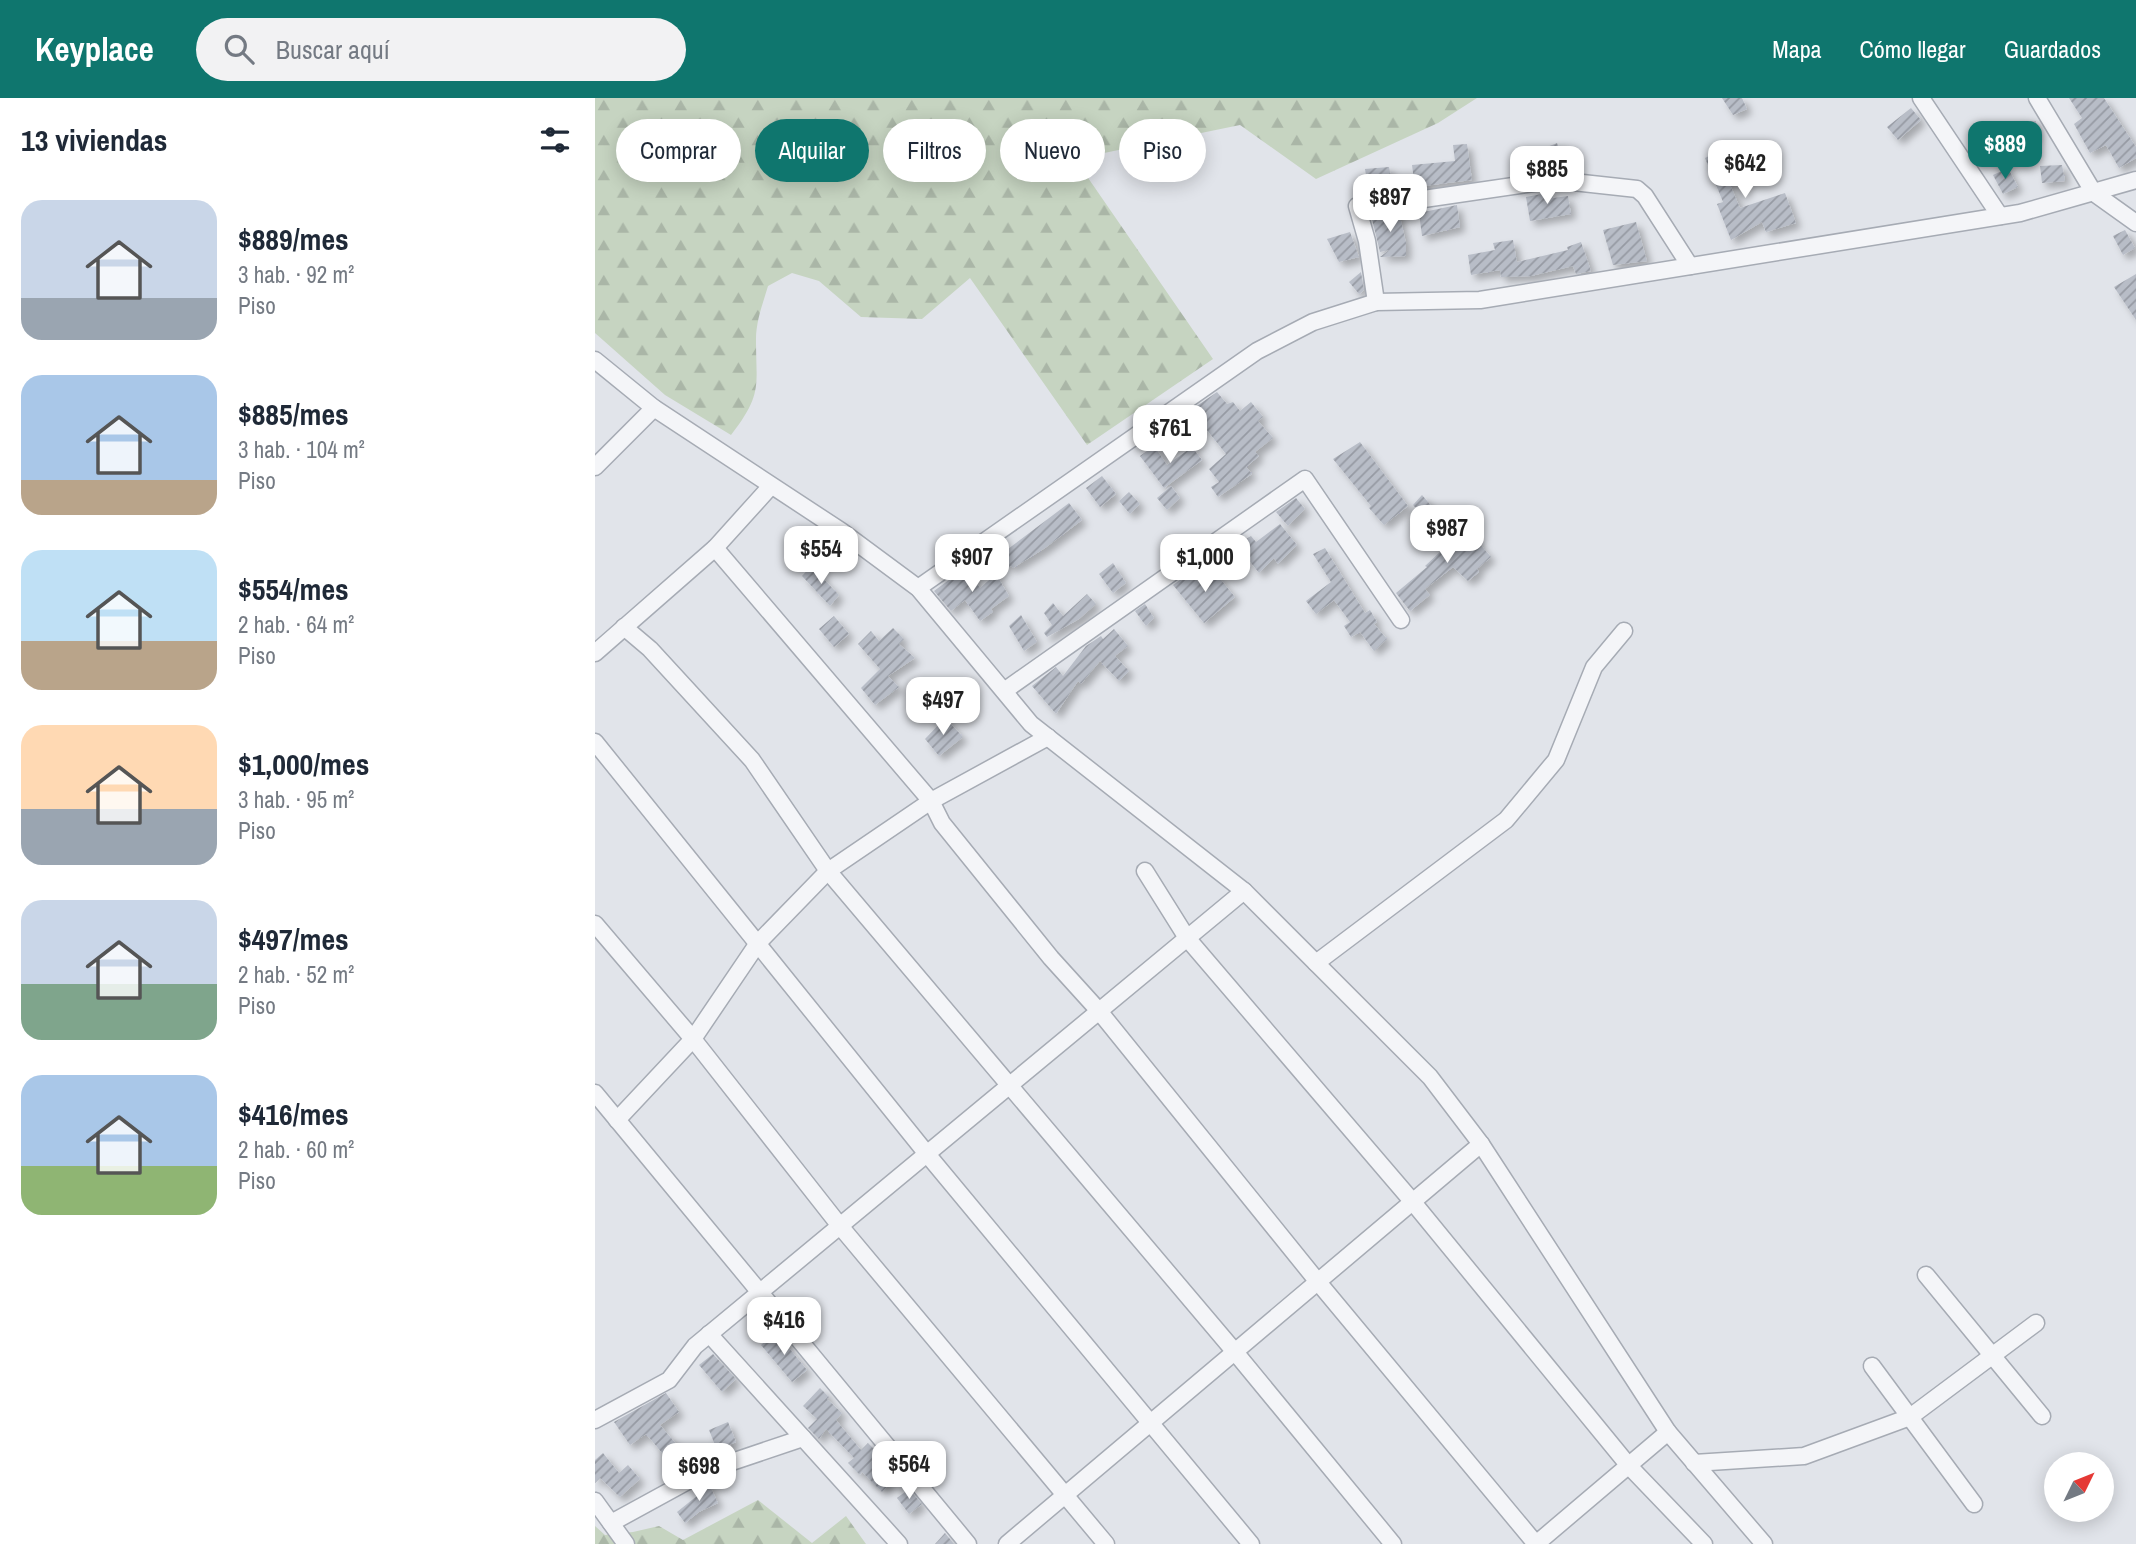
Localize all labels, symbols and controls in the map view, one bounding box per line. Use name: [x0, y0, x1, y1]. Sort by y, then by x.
search box: [196, 18, 686, 81]
text: Keyplace: [35, 27, 154, 71]
icon: search: [220, 30, 258, 68]
text: Buscar aquí: [276, 32, 390, 67]
text: Mapa: [1772, 33, 1822, 65]
text: Cómo llegar: [1860, 33, 1966, 65]
text: Guardados: [2004, 33, 2101, 65]
chip: Comprar: [616, 119, 741, 182]
chip: Alquilar: [755, 119, 869, 182]
chip: Filtros: [883, 119, 986, 182]
chip: Nuevo: [1000, 119, 1105, 182]
chip: Piso: [1119, 119, 1206, 182]
text: 13 viviendas: [21, 120, 167, 160]
icon: filters: [536, 121, 574, 159]
pin: $889: [1964, 122, 2046, 181]
text: $889: [1984, 128, 2026, 159]
pin: $642: [1704, 140, 1786, 200]
pin: $885: [1506, 146, 1588, 206]
text: $642: [1724, 147, 1766, 178]
text: $885: [1526, 153, 1568, 184]
pin: $897: [1349, 174, 1431, 234]
text: $897: [1369, 181, 1411, 212]
text: $889/mes: [238, 219, 349, 259]
icon: home: [77, 228, 161, 312]
text: 3 hab. · 92 m²: [238, 259, 354, 290]
text: Piso: [238, 290, 276, 321]
text: $885/mes: [238, 394, 349, 434]
icon: home: [77, 403, 161, 487]
pin: $761: [1129, 406, 1211, 465]
text: $761: [1149, 412, 1191, 443]
text: 3 hab. · 104 m²: [238, 434, 365, 465]
text: Piso: [238, 465, 276, 496]
pin: $987: [1406, 505, 1488, 565]
text: $987: [1426, 512, 1468, 543]
pin: $554: [780, 526, 862, 586]
text: $554: [800, 533, 842, 564]
pin: $907: [931, 534, 1013, 594]
pin: $1,000: [1148, 534, 1262, 594]
text: $907: [951, 541, 993, 572]
text: $1,000: [1176, 541, 1234, 572]
text: $554/mes: [238, 569, 349, 609]
icon: home: [77, 578, 161, 662]
text: 2 hab. · 64 m²: [238, 609, 354, 640]
text: Piso: [238, 640, 276, 671]
pin: $497: [902, 678, 984, 737]
text: $497: [922, 684, 964, 715]
text: $1,000/mes: [238, 744, 369, 784]
icon: home: [77, 753, 161, 837]
text: 3 hab. · 95 m²: [238, 784, 354, 815]
text: Piso: [238, 815, 276, 846]
text: $497/mes: [238, 919, 349, 959]
icon: home: [77, 928, 161, 1012]
text: 2 hab. · 52 m²: [238, 959, 354, 990]
text: Piso: [238, 990, 276, 1021]
text: $416/mes: [238, 1094, 349, 1134]
icon: home: [77, 1103, 161, 1187]
text: 2 hab. · 60 m²: [238, 1134, 354, 1165]
text: Piso: [238, 1165, 276, 1196]
pin: $416: [743, 1298, 825, 1357]
text: $416: [763, 1304, 805, 1335]
pin: $564: [868, 1442, 950, 1501]
pin: $698: [658, 1444, 740, 1503]
text: $564: [888, 1448, 930, 1479]
text: $698: [678, 1450, 720, 1481]
north arrow: [2044, 1452, 2114, 1522]
map controls: [2044, 1452, 2114, 1522]

